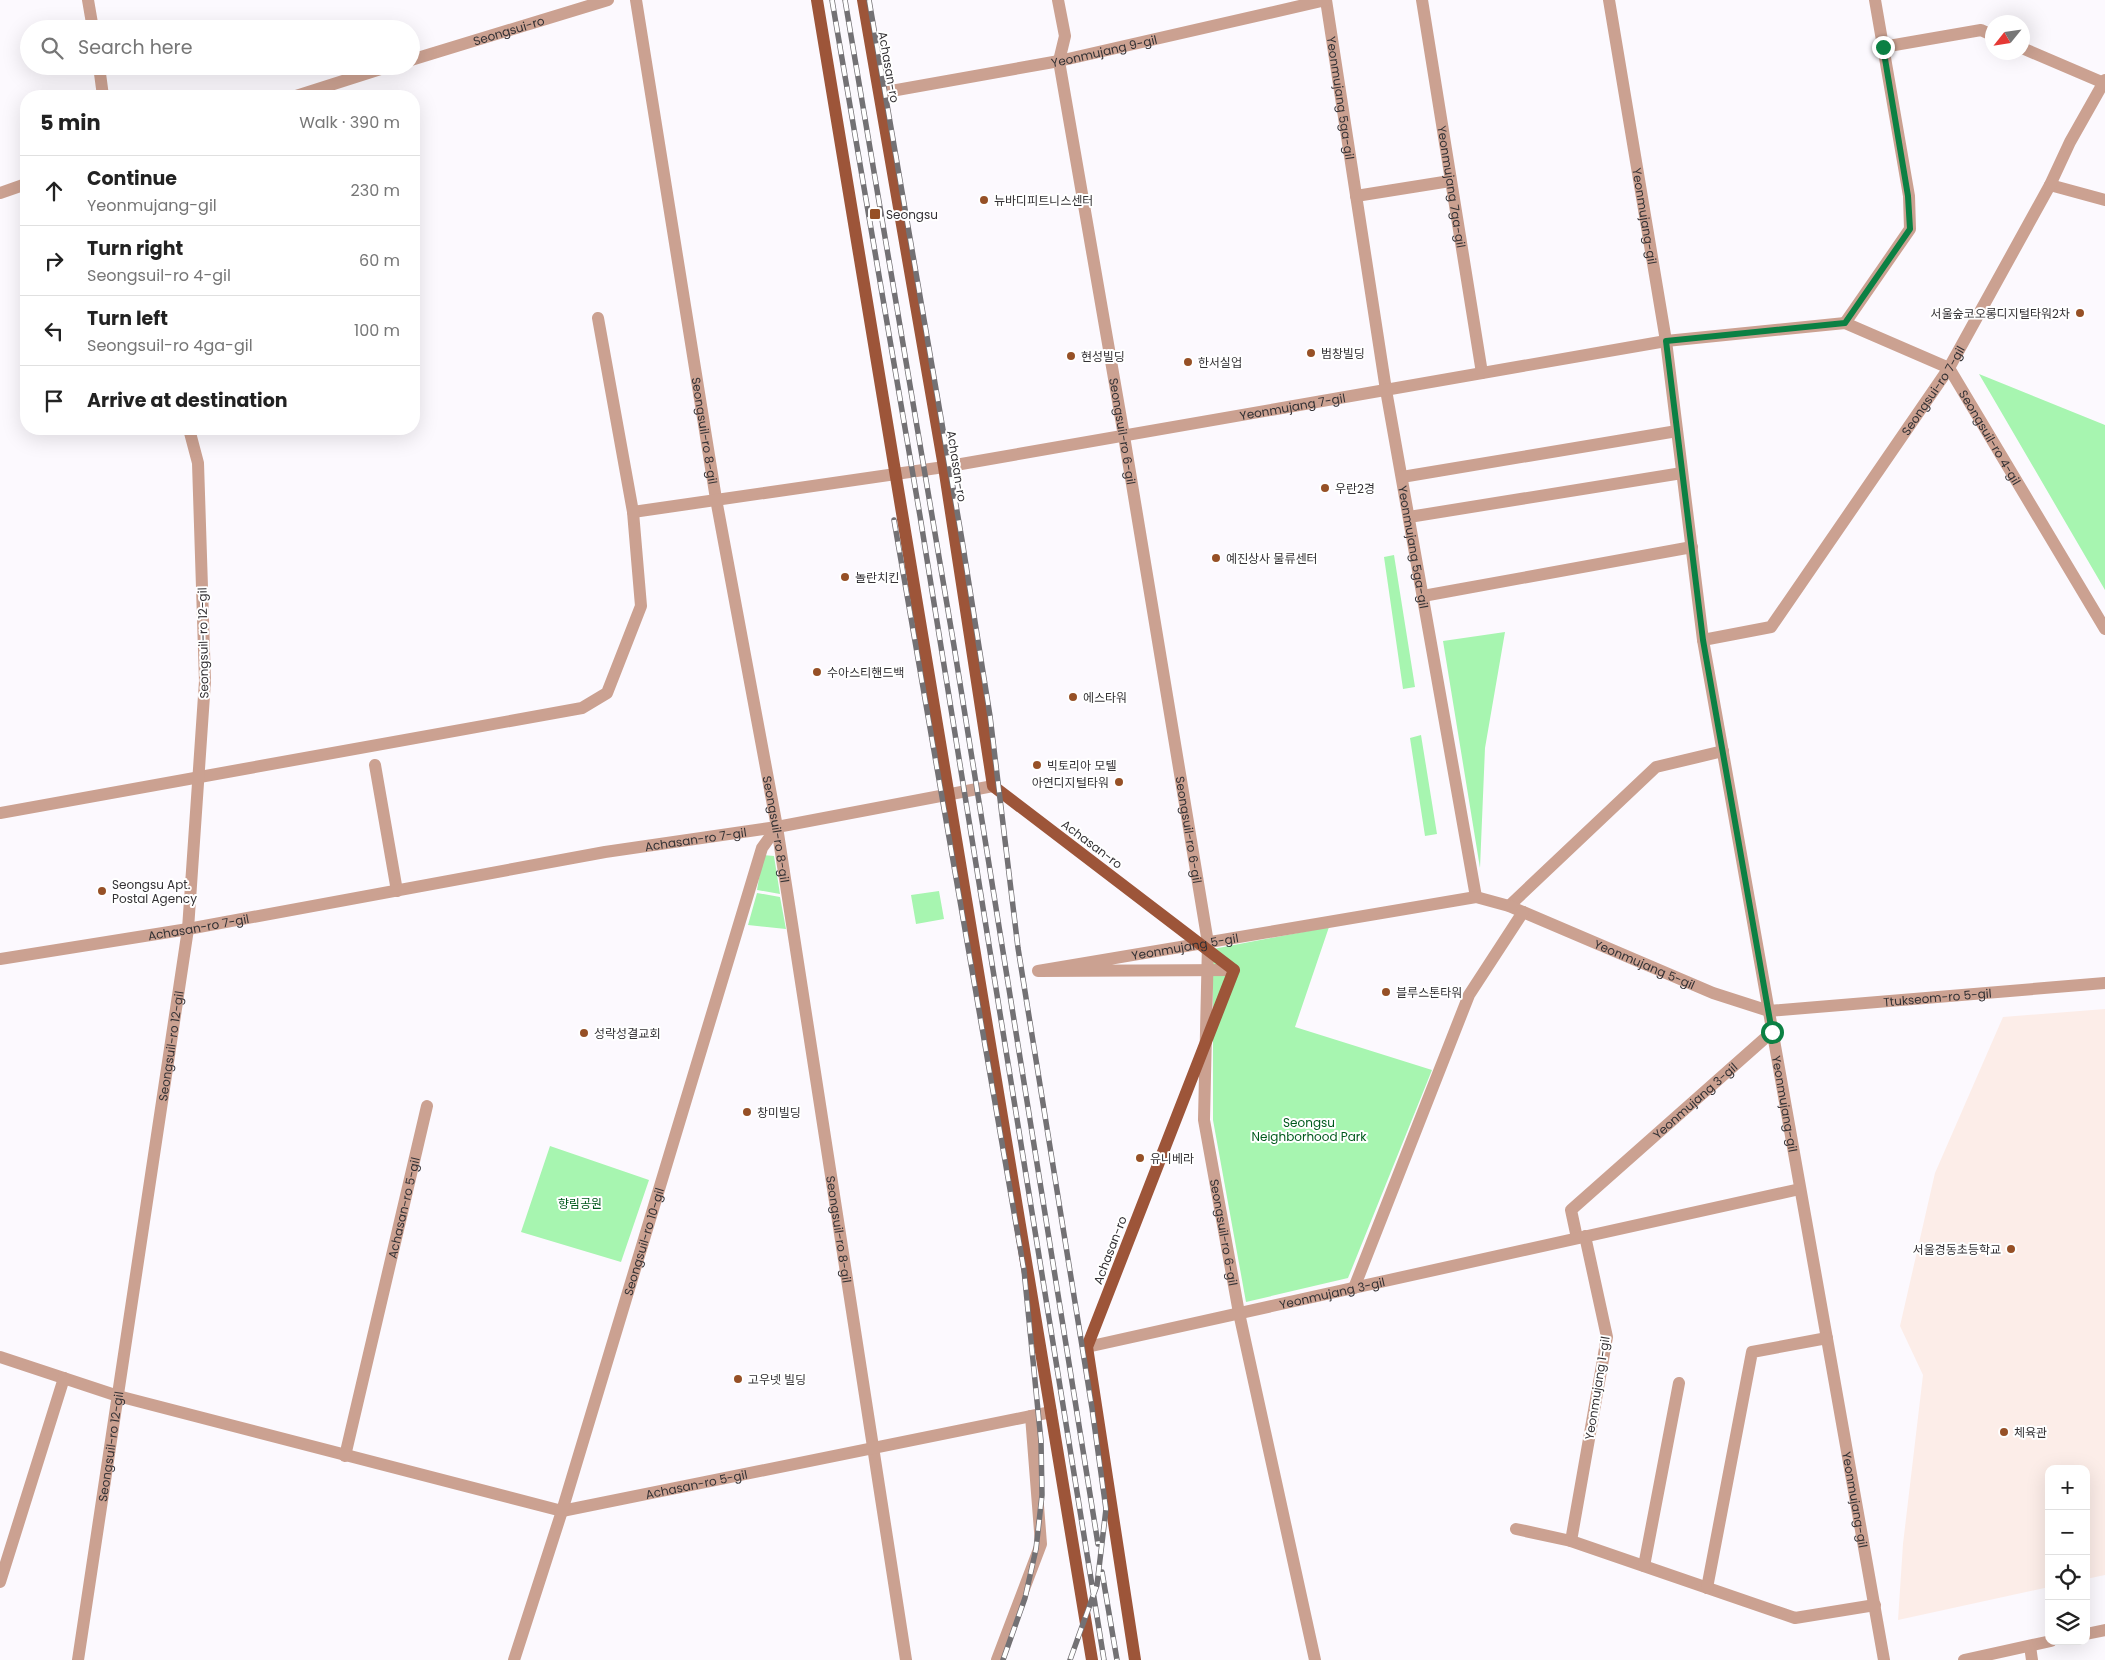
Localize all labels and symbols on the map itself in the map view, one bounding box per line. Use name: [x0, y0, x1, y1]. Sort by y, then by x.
street label: Seongsui-ro: [471, 11, 547, 49]
north arrow: [1985, 15, 2030, 60]
street label: Achasan-ro: [874, 30, 904, 104]
street label: Yeonmujang 9-gil: [1050, 30, 1159, 71]
street label: Yeonmujang 5ga-gil: [1323, 35, 1359, 161]
route end: [1872, 36, 1895, 59]
street label: Yeonmujang 7ga-gil: [1434, 124, 1470, 249]
street label: Yeonmujang-gil: [1629, 167, 1662, 266]
place label: 뉴바디피트니스센터: [994, 192, 1093, 209]
marker: 뉴바디피트니스센터: [978, 194, 990, 206]
place label: Seongsu: [886, 206, 938, 223]
marker: Seongsu: [868, 207, 882, 221]
place label: 서울숲코오롱디지털타워2차: [1931, 305, 2070, 322]
marker: 서울숲코오롱디지털타워2차: [2074, 307, 2086, 319]
street label: Seongsui-ro 7-gil: [1897, 342, 1968, 438]
place label: 범창빌딩: [1321, 345, 1365, 362]
marker: 범창빌딩: [1305, 347, 1317, 359]
place label: 현성빌딩: [1081, 348, 1125, 365]
marker: 현성빌딩: [1065, 350, 1077, 362]
place label: 한서실업: [1198, 354, 1242, 371]
marker: 한서실업: [1182, 356, 1194, 368]
street label: Seongsuil-ro 8-gil: [688, 376, 722, 485]
street label: Seongsuil-ro 6-gil: [1106, 376, 1140, 486]
street label: Seongsuil-ro 4-gil: [1955, 386, 2025, 488]
street label: Yeonmujang 7-gil: [1238, 389, 1347, 424]
street label: Achasan-ro: [943, 429, 971, 503]
place label: 우란2경: [1335, 480, 1375, 497]
marker: 우란2경: [1319, 482, 1331, 494]
street label: Yeonmujang 5ga-gil: [1395, 484, 1433, 610]
place label: 예진상사 물류센터: [1226, 550, 1318, 567]
marker: 예진상사 물류센터: [1210, 552, 1222, 564]
place label: 놀란치킨: [855, 569, 899, 586]
marker: 놀란치킨: [839, 571, 851, 583]
street label: Seongsuil-ro 12-gil: [194, 587, 212, 699]
place label: 수아스티핸드백: [827, 664, 904, 681]
marker: 수아스티핸드백: [811, 666, 823, 678]
place label: 에스타워: [1083, 689, 1127, 706]
marker: 에스타워: [1067, 691, 1079, 703]
place label: 빅토리아 모텔: [1047, 757, 1116, 774]
marker: 빅토리아 모텔: [1031, 759, 1043, 771]
street label: Seongsuil-ro 8-gil: [759, 774, 794, 884]
place label: 아연디지털타워: [1032, 774, 1109, 791]
street label: Seongsuil-ro 6-gil: [1172, 775, 1206, 884]
marker: 아연디지털타워: [1113, 776, 1125, 788]
street label: Achasan-ro: [1058, 816, 1126, 873]
street label: Achasan-ro 7-gil: [644, 823, 748, 855]
place label: Seongsu Apt. Postal Agency: [112, 876, 197, 907]
marker: Seongsu Apt. Postal Agency: [96, 885, 108, 897]
street label: Achasan-ro 7-gil: [147, 909, 250, 944]
street label: Yeonmujang 5-gil: [1130, 929, 1240, 964]
street label: Yeonmujang 5-gil: [1592, 935, 1698, 993]
place label: 블루스톤타워: [1396, 984, 1462, 1001]
street label: Ttukseom-ro 5-gil: [1883, 984, 1992, 1010]
marker: 블루스톤타워: [1380, 986, 1392, 998]
street label: Seongsuil-ro 12-gil: [154, 990, 187, 1102]
route start: [1761, 1021, 1784, 1044]
place label: 성락성결교회: [594, 1025, 660, 1042]
marker: 성락성결교회: [578, 1027, 590, 1039]
street label: Yeonmujang-gil: [1768, 1054, 1802, 1153]
street label: Yeonmujang 3-gil: [1649, 1058, 1741, 1142]
place label: 창미빌딩: [757, 1104, 801, 1121]
marker: 창미빌딩: [741, 1106, 753, 1118]
park label: Seongsu Neighborhood Park: [1252, 1114, 1367, 1145]
place label: 유니베라: [1150, 1150, 1194, 1167]
marker: 유니베라: [1134, 1152, 1146, 1164]
street label: Achasan-ro 5-gil: [383, 1155, 423, 1260]
street label: Seongsuil-ro 8-gil: [823, 1174, 856, 1284]
street label: Seongsuil-ro 6-gil: [1206, 1178, 1242, 1287]
street label: Seongsuil-ro 10-gil: [619, 1185, 668, 1298]
park label: 향림공원: [558, 1195, 602, 1212]
street label: Achasan-ro: [1089, 1213, 1131, 1287]
place label: 서울경동초등학교: [1913, 1241, 2001, 1258]
marker: 서울경동초등학교: [2005, 1243, 2017, 1255]
street label: Yeonmujang 3-gil: [1278, 1273, 1387, 1313]
street label: Yeonmujang 1-gil: [1580, 1335, 1614, 1441]
place label: 고우넷 빌딩: [748, 1371, 806, 1388]
marker: 고우넷 빌딩: [732, 1373, 744, 1385]
street label: Seongsuil-ro 12-gil: [93, 1390, 127, 1503]
place label: 체육관: [2014, 1424, 2047, 1441]
marker: 체육관: [1998, 1426, 2010, 1438]
street label: Yeonmujang-gil: [1839, 1450, 1872, 1549]
street label: Achasan-ro 5-gil: [644, 1465, 749, 1502]

